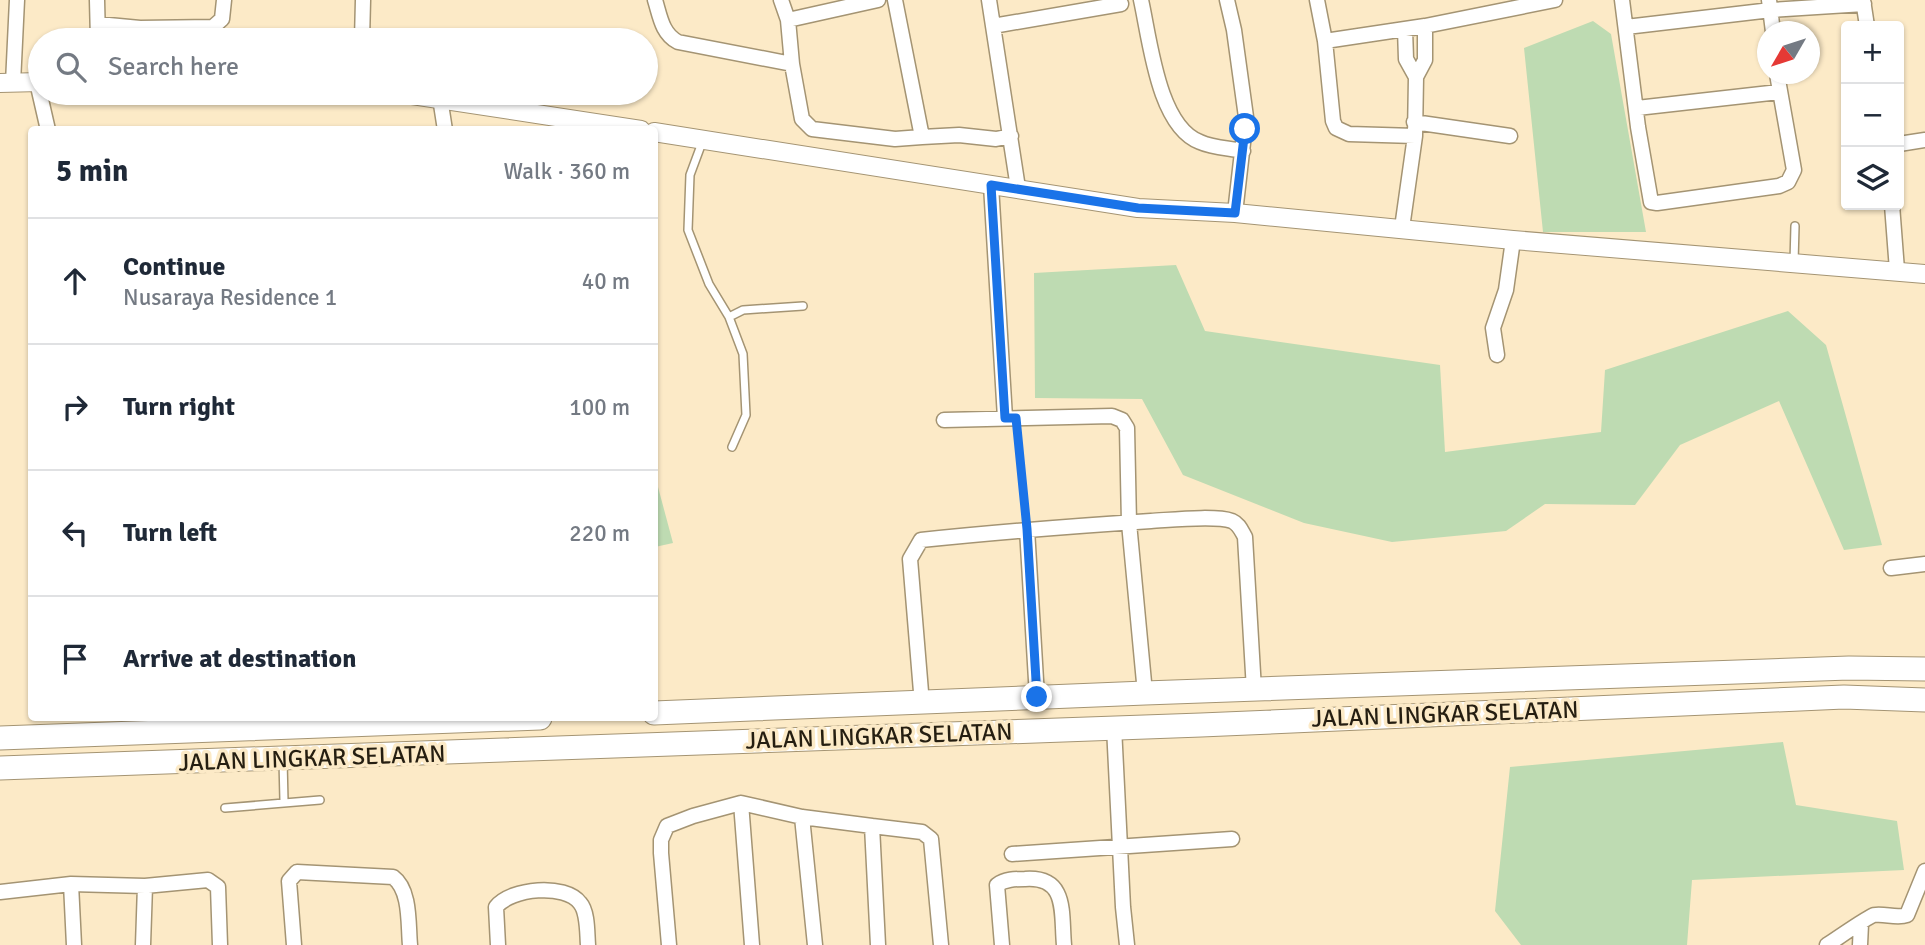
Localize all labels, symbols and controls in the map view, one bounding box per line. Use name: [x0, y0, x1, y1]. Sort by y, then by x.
north arrow: [1757, 21, 1820, 84]
map controls: [1841, 21, 1904, 210]
button: +: [1841, 21, 1904, 84]
search box: [28, 28, 658, 105]
icon: search: [52, 48, 90, 86]
text: Search here: [108, 51, 239, 83]
button: −: [1841, 84, 1904, 147]
route start: [1229, 113, 1260, 144]
button: layers: [1841, 147, 1904, 210]
text: 5 min: [56, 153, 128, 190]
text: Walk · 360 m: [504, 157, 630, 186]
text: Continue: [123, 251, 225, 283]
icon: ahead: [56, 262, 94, 300]
text: 40 m: [582, 267, 630, 296]
text: Nusaraya Residence 1: [123, 283, 337, 312]
icon: right: [56, 388, 94, 426]
text: Turn right: [123, 391, 235, 423]
text: 100 m: [569, 393, 630, 422]
icon: left: [56, 514, 94, 552]
text: Turn left: [123, 517, 217, 549]
text: 220 m: [569, 519, 630, 548]
icon: arrive: [56, 640, 94, 678]
text: Arrive at destination: [123, 643, 356, 675]
route end: [1021, 681, 1052, 712]
street label: JALAN LINGKAR SELATAN: [1311, 694, 1579, 734]
street label: JALAN LINGKAR SELATAN: [745, 716, 1013, 756]
street label: JALAN LINGKAR SELATAN: [178, 738, 446, 778]

